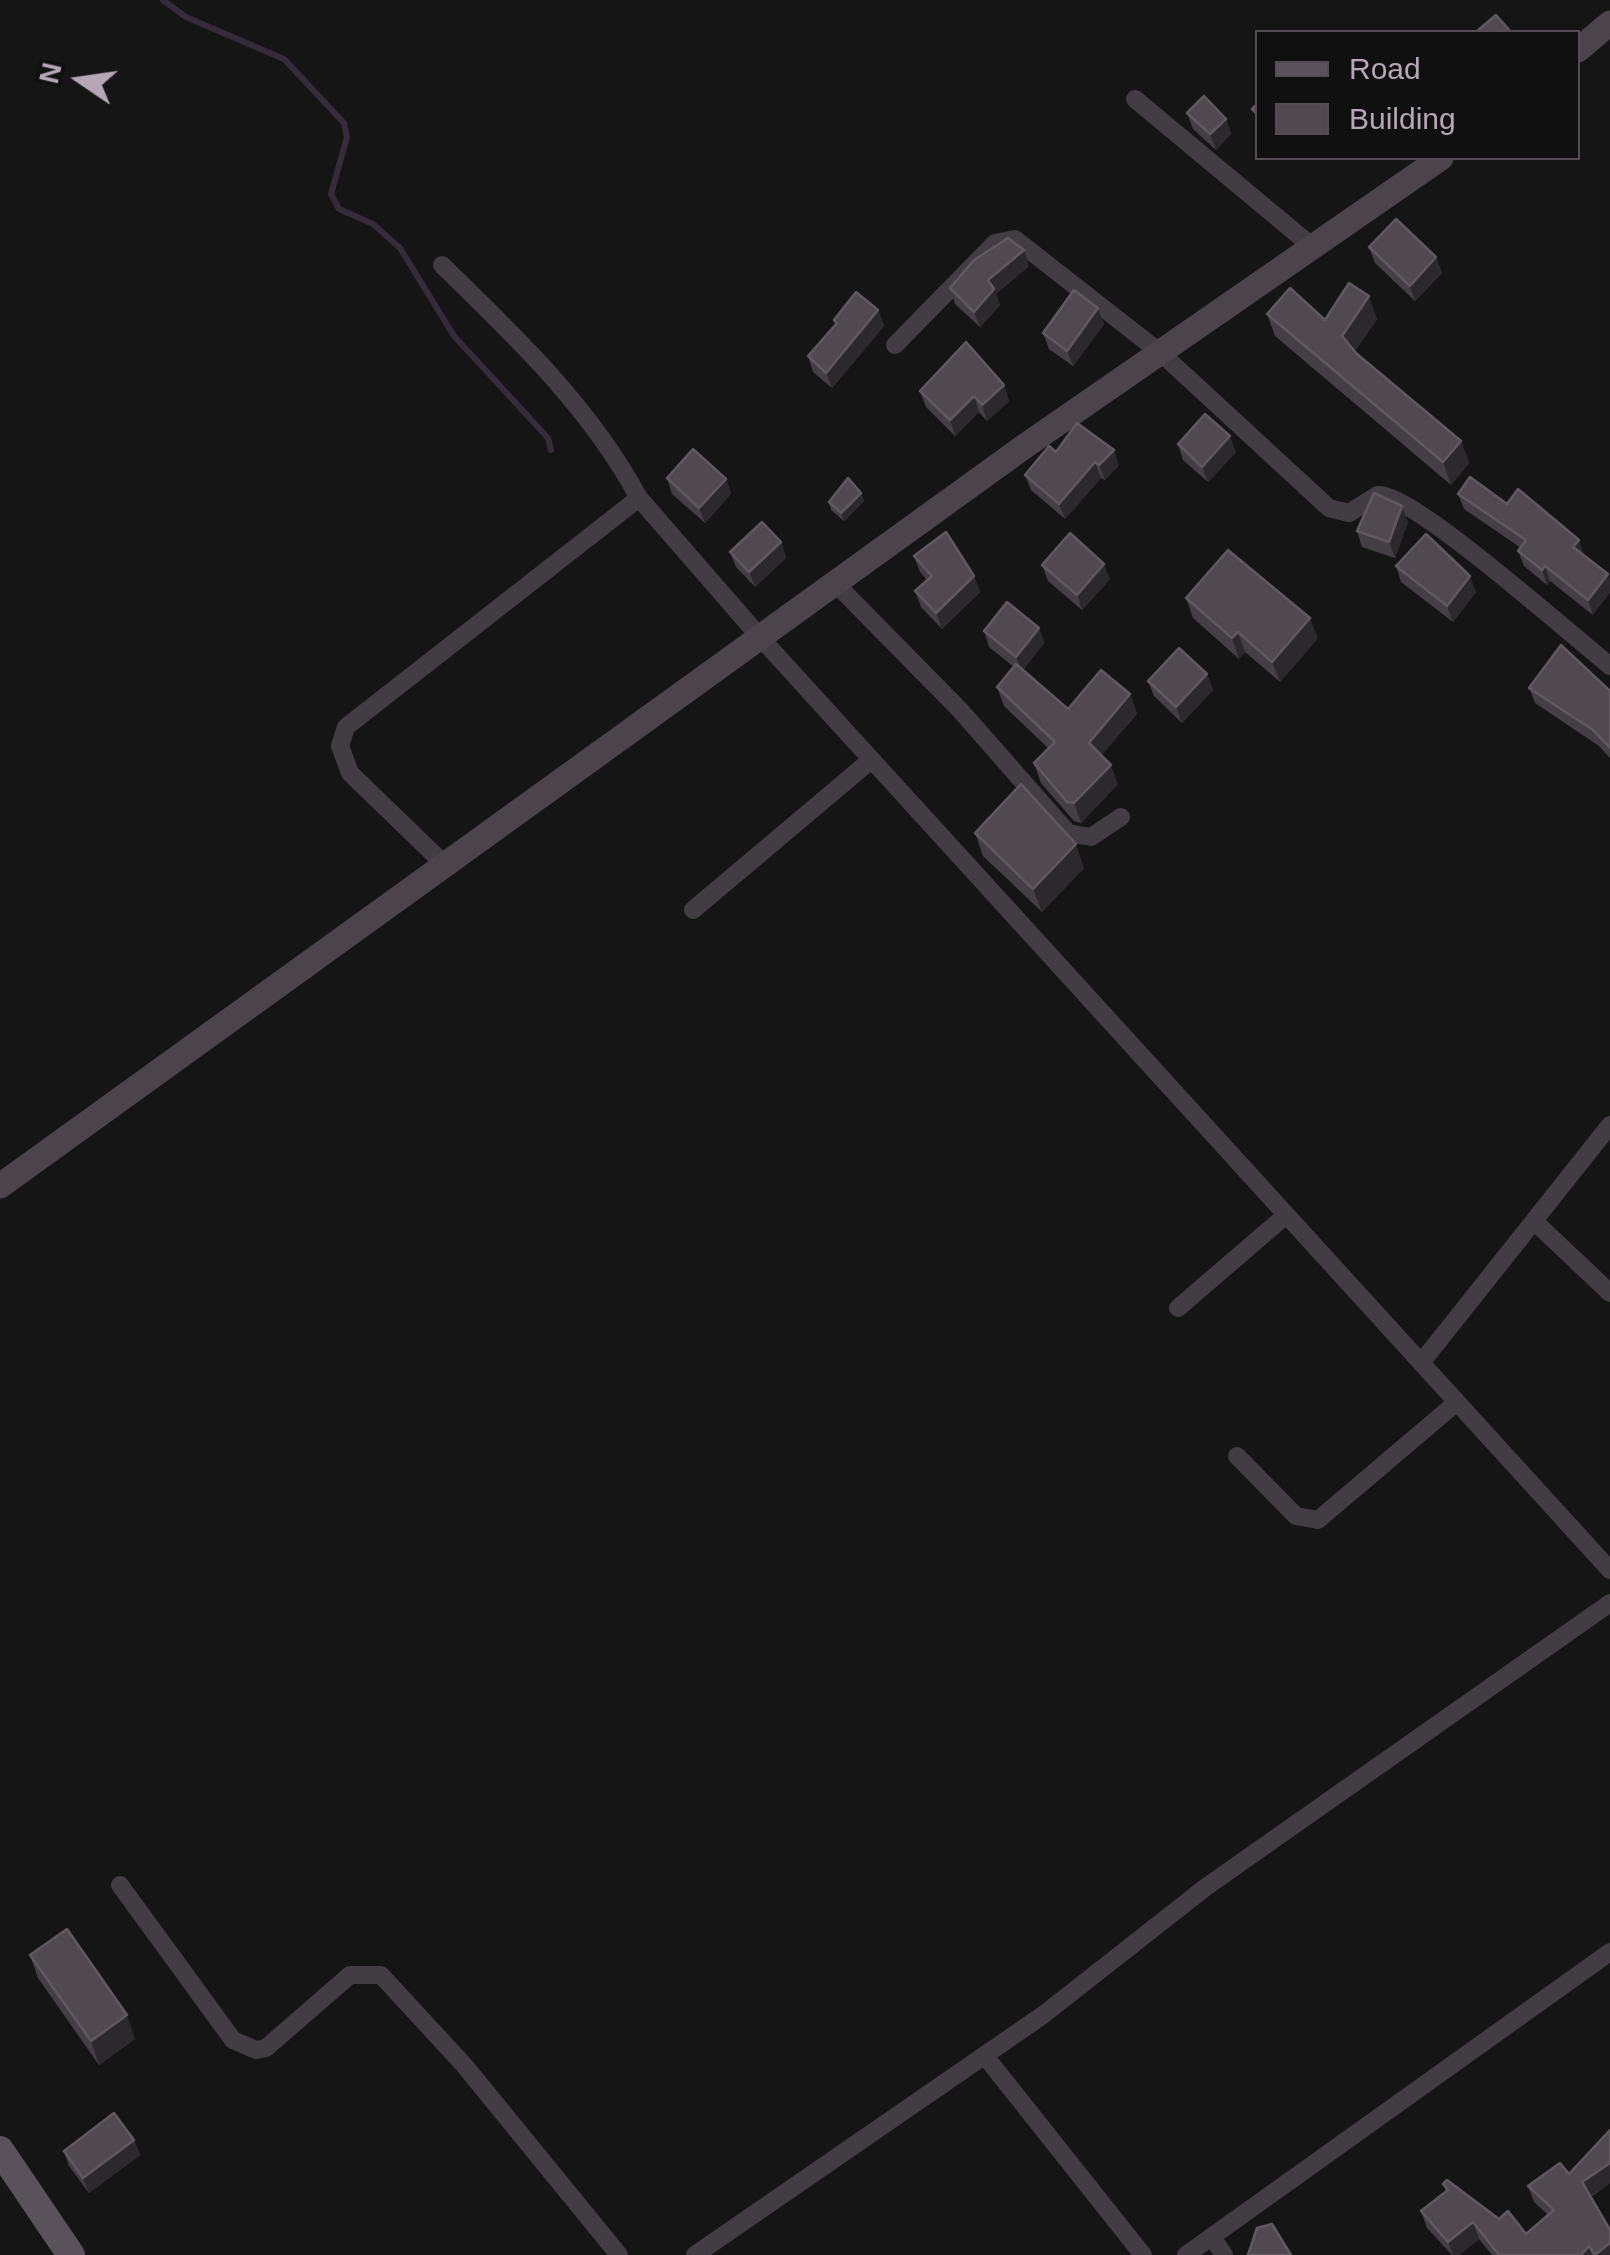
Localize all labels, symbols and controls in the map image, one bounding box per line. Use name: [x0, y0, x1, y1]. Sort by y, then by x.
north arrow: [30, 30, 130, 130]
legend: [1255, 30, 1580, 160]
text: Road: [1349, 52, 1421, 85]
text: N: [33, 60, 68, 86]
text: Building: [1349, 102, 1456, 135]

